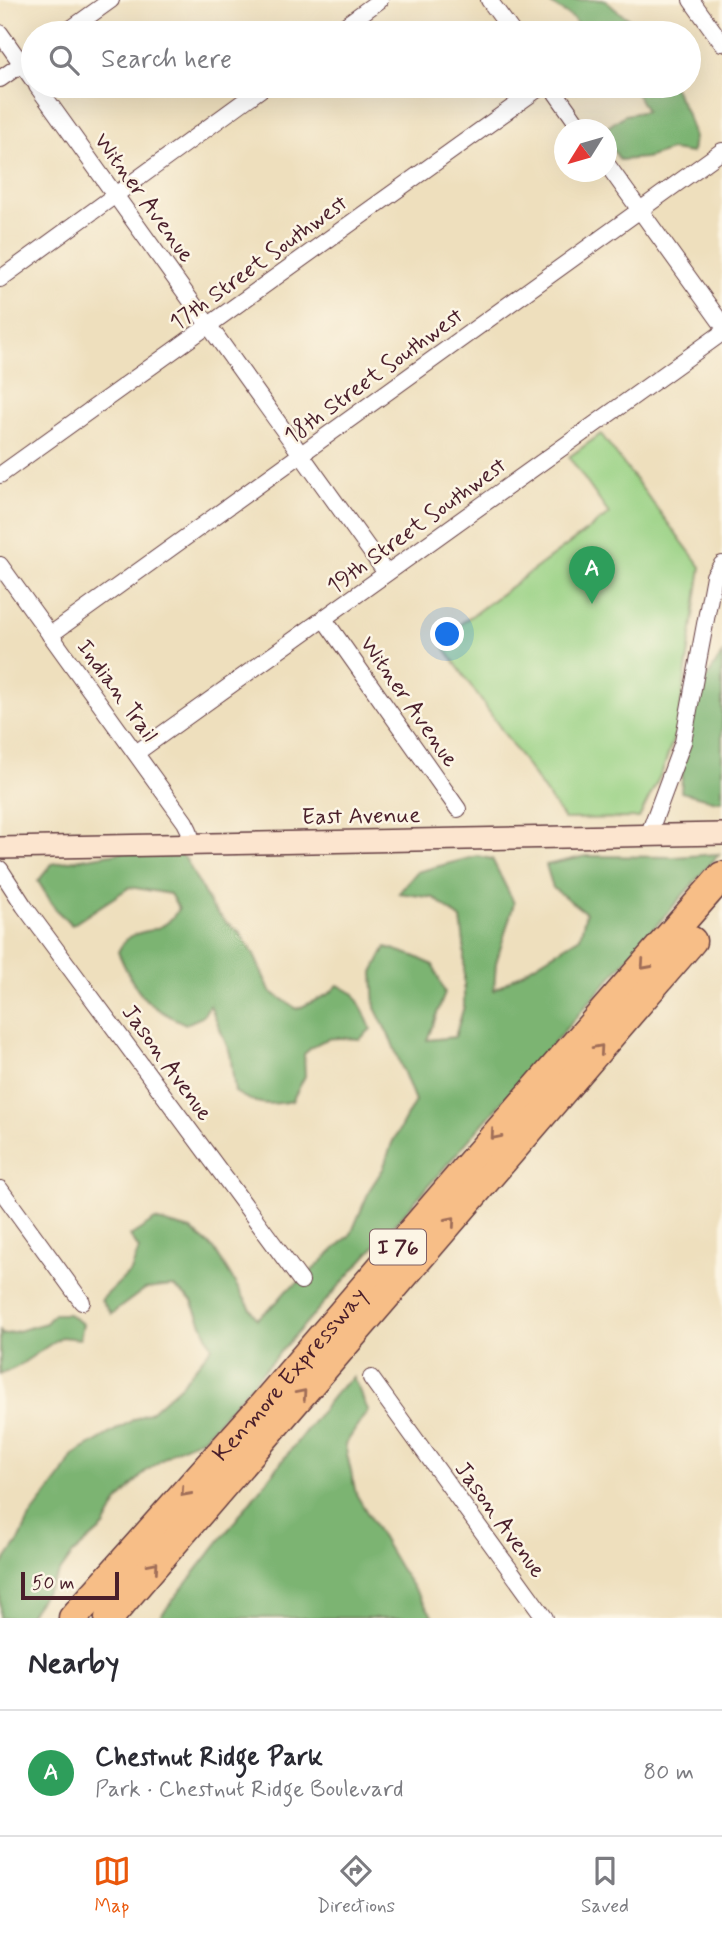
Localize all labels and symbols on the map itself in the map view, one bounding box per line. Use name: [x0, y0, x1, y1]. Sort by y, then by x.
north arrow: [554, 119, 617, 182]
street label: Witner Avenue: [86, 127, 201, 269]
street label: 17th Street Southwest: [164, 189, 354, 338]
street label: 18th Street Southwest: [279, 302, 470, 452]
street label: 19th Street Southwest: [321, 451, 513, 602]
pin: A: [569, 546, 615, 604]
your location: [430, 617, 464, 651]
street label: Witner Avenue: [352, 631, 465, 774]
street label: Indian Trail: [69, 634, 164, 749]
street label: East Avenue: [301, 801, 421, 833]
one-way arrow: [641, 956, 653, 969]
street label: Jason Avenue: [114, 999, 219, 1128]
one-way arrow: [591, 1044, 603, 1057]
one-way arrow: [491, 1127, 503, 1140]
one-way arrow: [443, 1217, 455, 1230]
road number: I 76: [370, 1230, 426, 1264]
street label: Kenmore Expressway: [207, 1282, 374, 1469]
one-way arrow: [294, 1389, 306, 1402]
street label: Jason Avenue: [447, 1456, 552, 1585]
one-way arrow: [181, 1484, 193, 1497]
one-way arrow: [146, 1562, 158, 1575]
scale bar: [21, 1569, 119, 1601]

